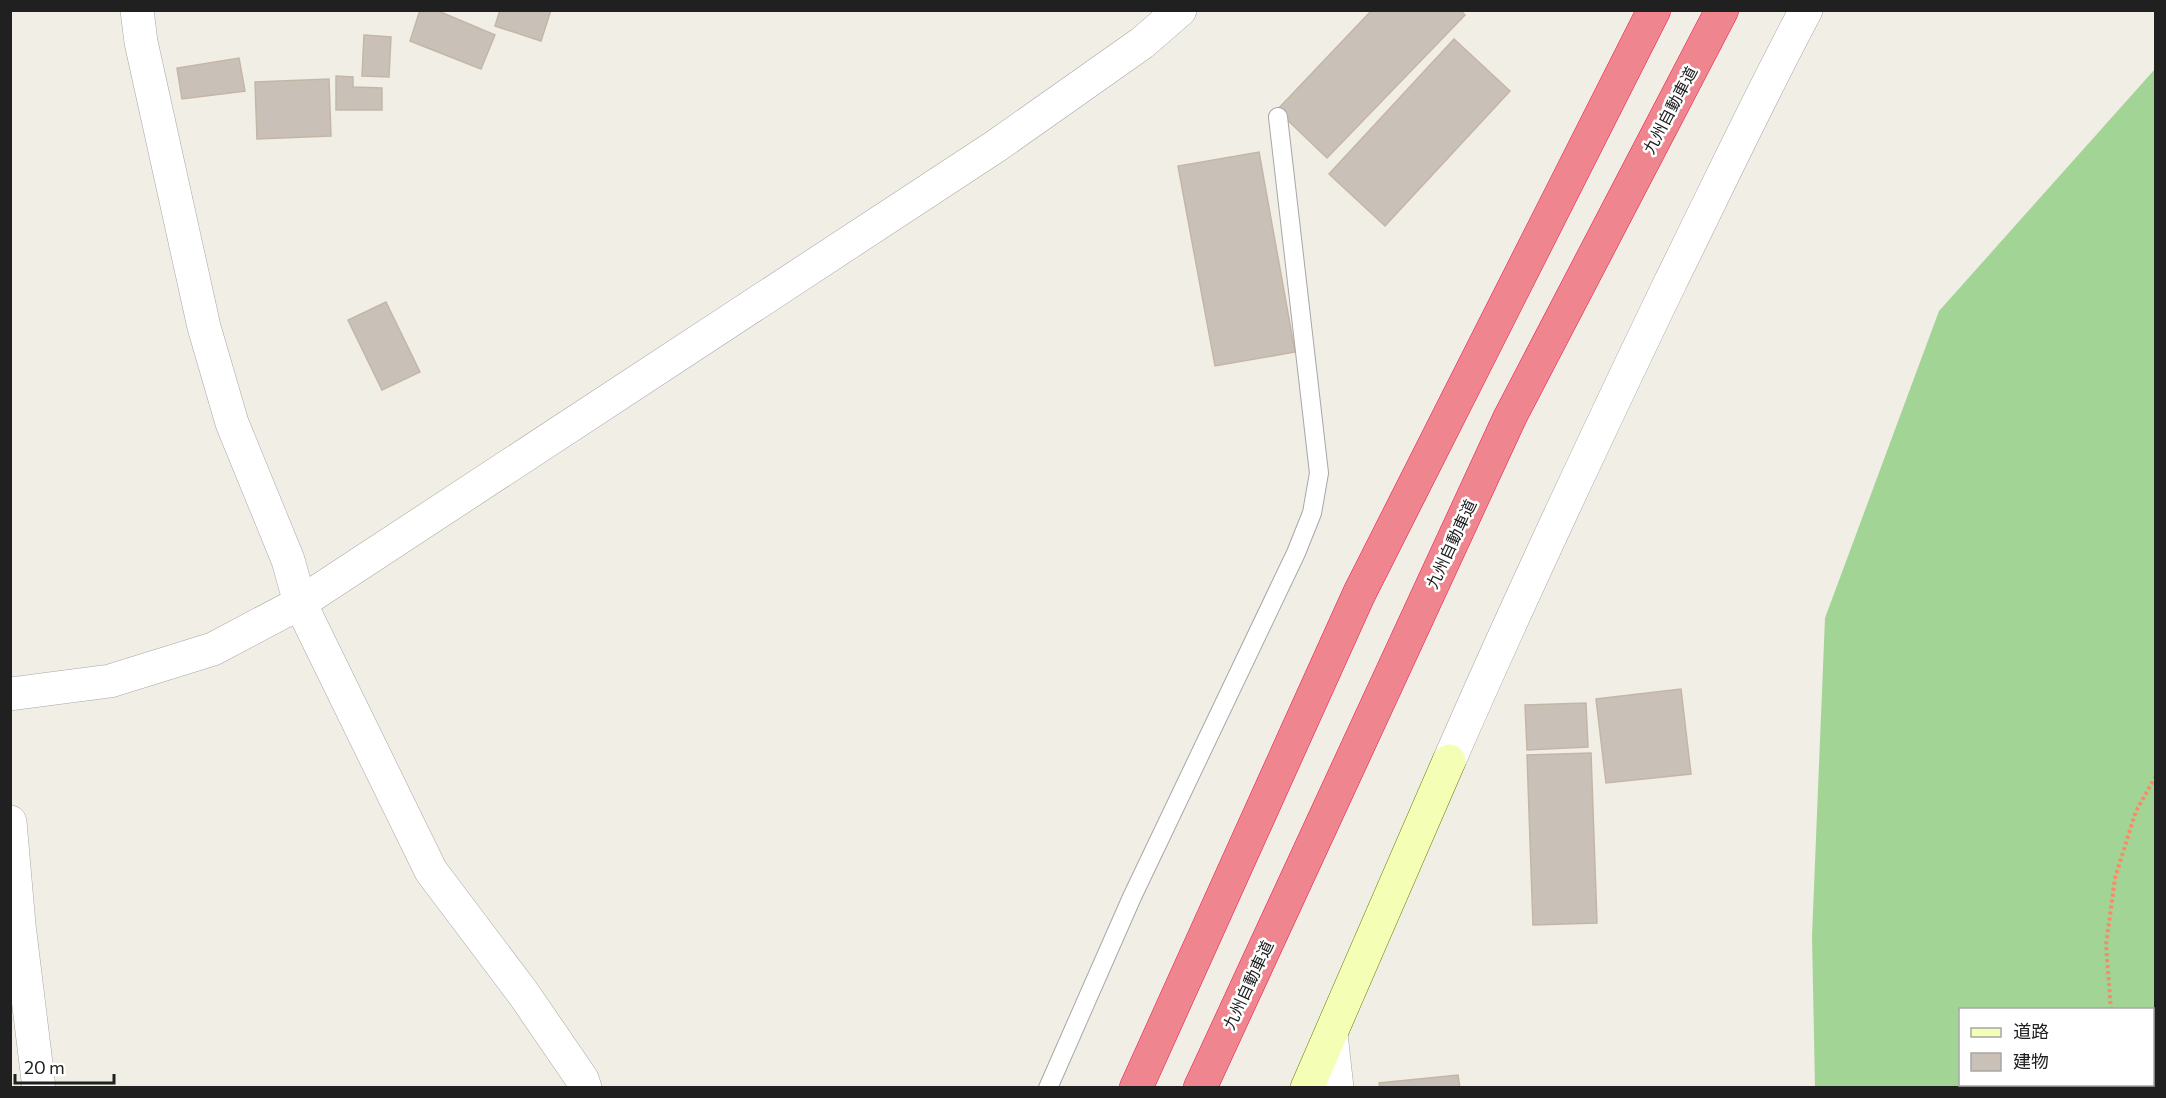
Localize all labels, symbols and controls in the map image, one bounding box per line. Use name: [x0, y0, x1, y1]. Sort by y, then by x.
street label: 九州自動車道: [1639, 63, 1700, 157]
street label: 九州自動車道: [1422, 496, 1479, 591]
street label: 九州自動車道: [1219, 937, 1276, 1032]
legend: [1959, 1008, 2154, 1086]
text: 道路: [2013, 1020, 2049, 1042]
scale bar: [15, 1047, 114, 1085]
text: 建物: [2013, 1050, 2049, 1072]
text: 20 m: [24, 1056, 65, 1078]

